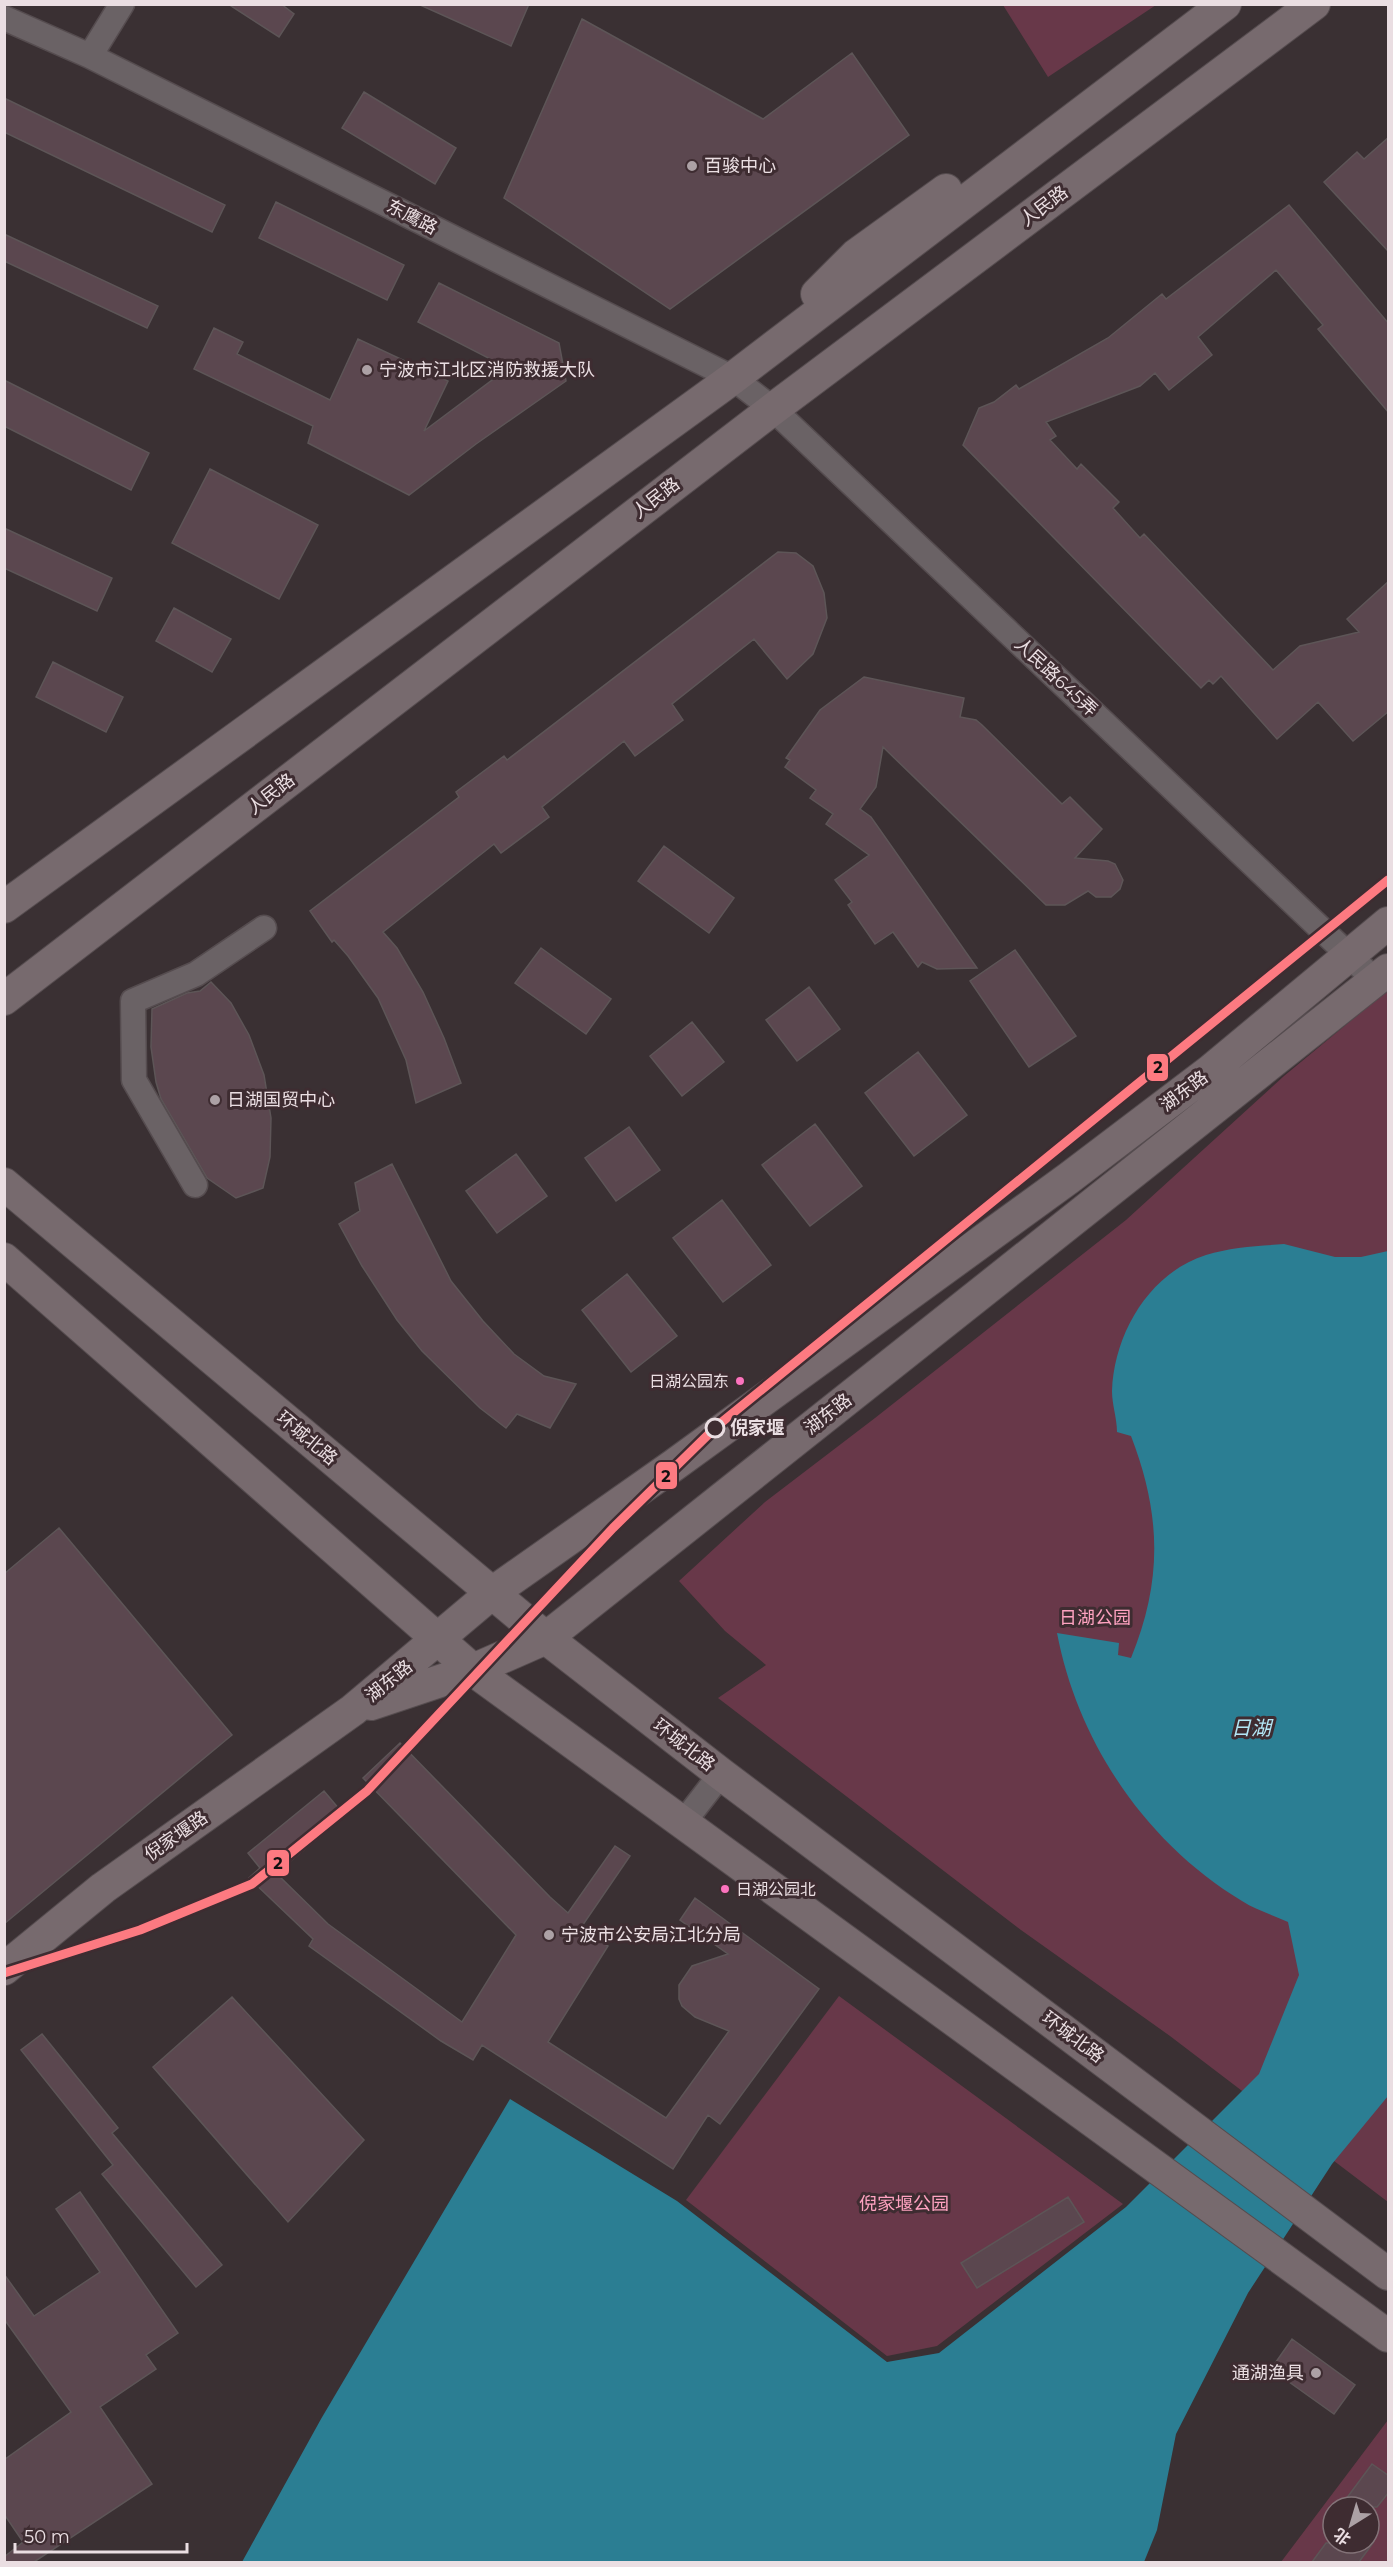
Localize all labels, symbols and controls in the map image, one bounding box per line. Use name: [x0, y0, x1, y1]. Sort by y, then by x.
place label: 百骏中心: [704, 155, 776, 177]
marker: 百骏中心: [685, 159, 699, 173]
street label: 人民路: [1016, 181, 1072, 231]
street label: 东鹰路: [383, 195, 441, 239]
place label: 宁波市江北区消防救援大队: [379, 359, 595, 381]
marker: 宁波市江北区消防救援大队: [360, 363, 374, 377]
street label: 人民路: [628, 473, 684, 523]
street label: 人民路645弄: [1010, 633, 1102, 721]
street label: 人民路: [243, 769, 299, 819]
line badge: 2: [1146, 1053, 1169, 1082]
text: 2: [1153, 1058, 1163, 1077]
street label: 湖东路: [1156, 1066, 1212, 1116]
place label: 日湖国贸中心: [227, 1089, 335, 1111]
marker: 日湖国贸中心: [208, 1093, 222, 1107]
place label: 日湖公园东: [649, 1372, 729, 1391]
marker: 日湖公园东: [734, 1375, 746, 1387]
street label: 湖东路: [800, 1389, 856, 1439]
street label: 环城北路: [272, 1406, 342, 1470]
place label: 倪家堰: [730, 1417, 784, 1439]
marker: 倪家堰: [705, 1418, 725, 1438]
line badge: 2: [655, 1461, 678, 1490]
text: 2: [661, 1467, 671, 1486]
park label: 日湖公园: [1059, 1607, 1131, 1629]
street label: 湖东路: [361, 1655, 417, 1707]
street label: 环城北路: [649, 1714, 719, 1776]
water label: 日湖: [1231, 1716, 1274, 1740]
street label: 倪家堰路: [140, 1806, 212, 1866]
line badge: 2: [266, 1849, 290, 1877]
text: 2: [273, 1854, 283, 1873]
place label: 日湖公园北: [736, 1880, 816, 1899]
marker: 日湖公园北: [719, 1883, 731, 1895]
place label: 宁波市公安局江北分局: [561, 1924, 741, 1946]
marker: 宁波市公安局江北分局: [542, 1928, 556, 1942]
street label: 环城北路: [1038, 2007, 1108, 2067]
park label: 倪家堰公园: [859, 2193, 949, 2215]
place label: 通湖渔具: [1232, 2362, 1304, 2384]
marker: 通湖渔具: [1309, 2366, 1323, 2380]
north arrow: [1321, 2495, 1381, 2555]
scale bar: [15, 2516, 188, 2554]
text: 北: [1330, 2524, 1354, 2549]
text: 50 m: [24, 2526, 70, 2548]

